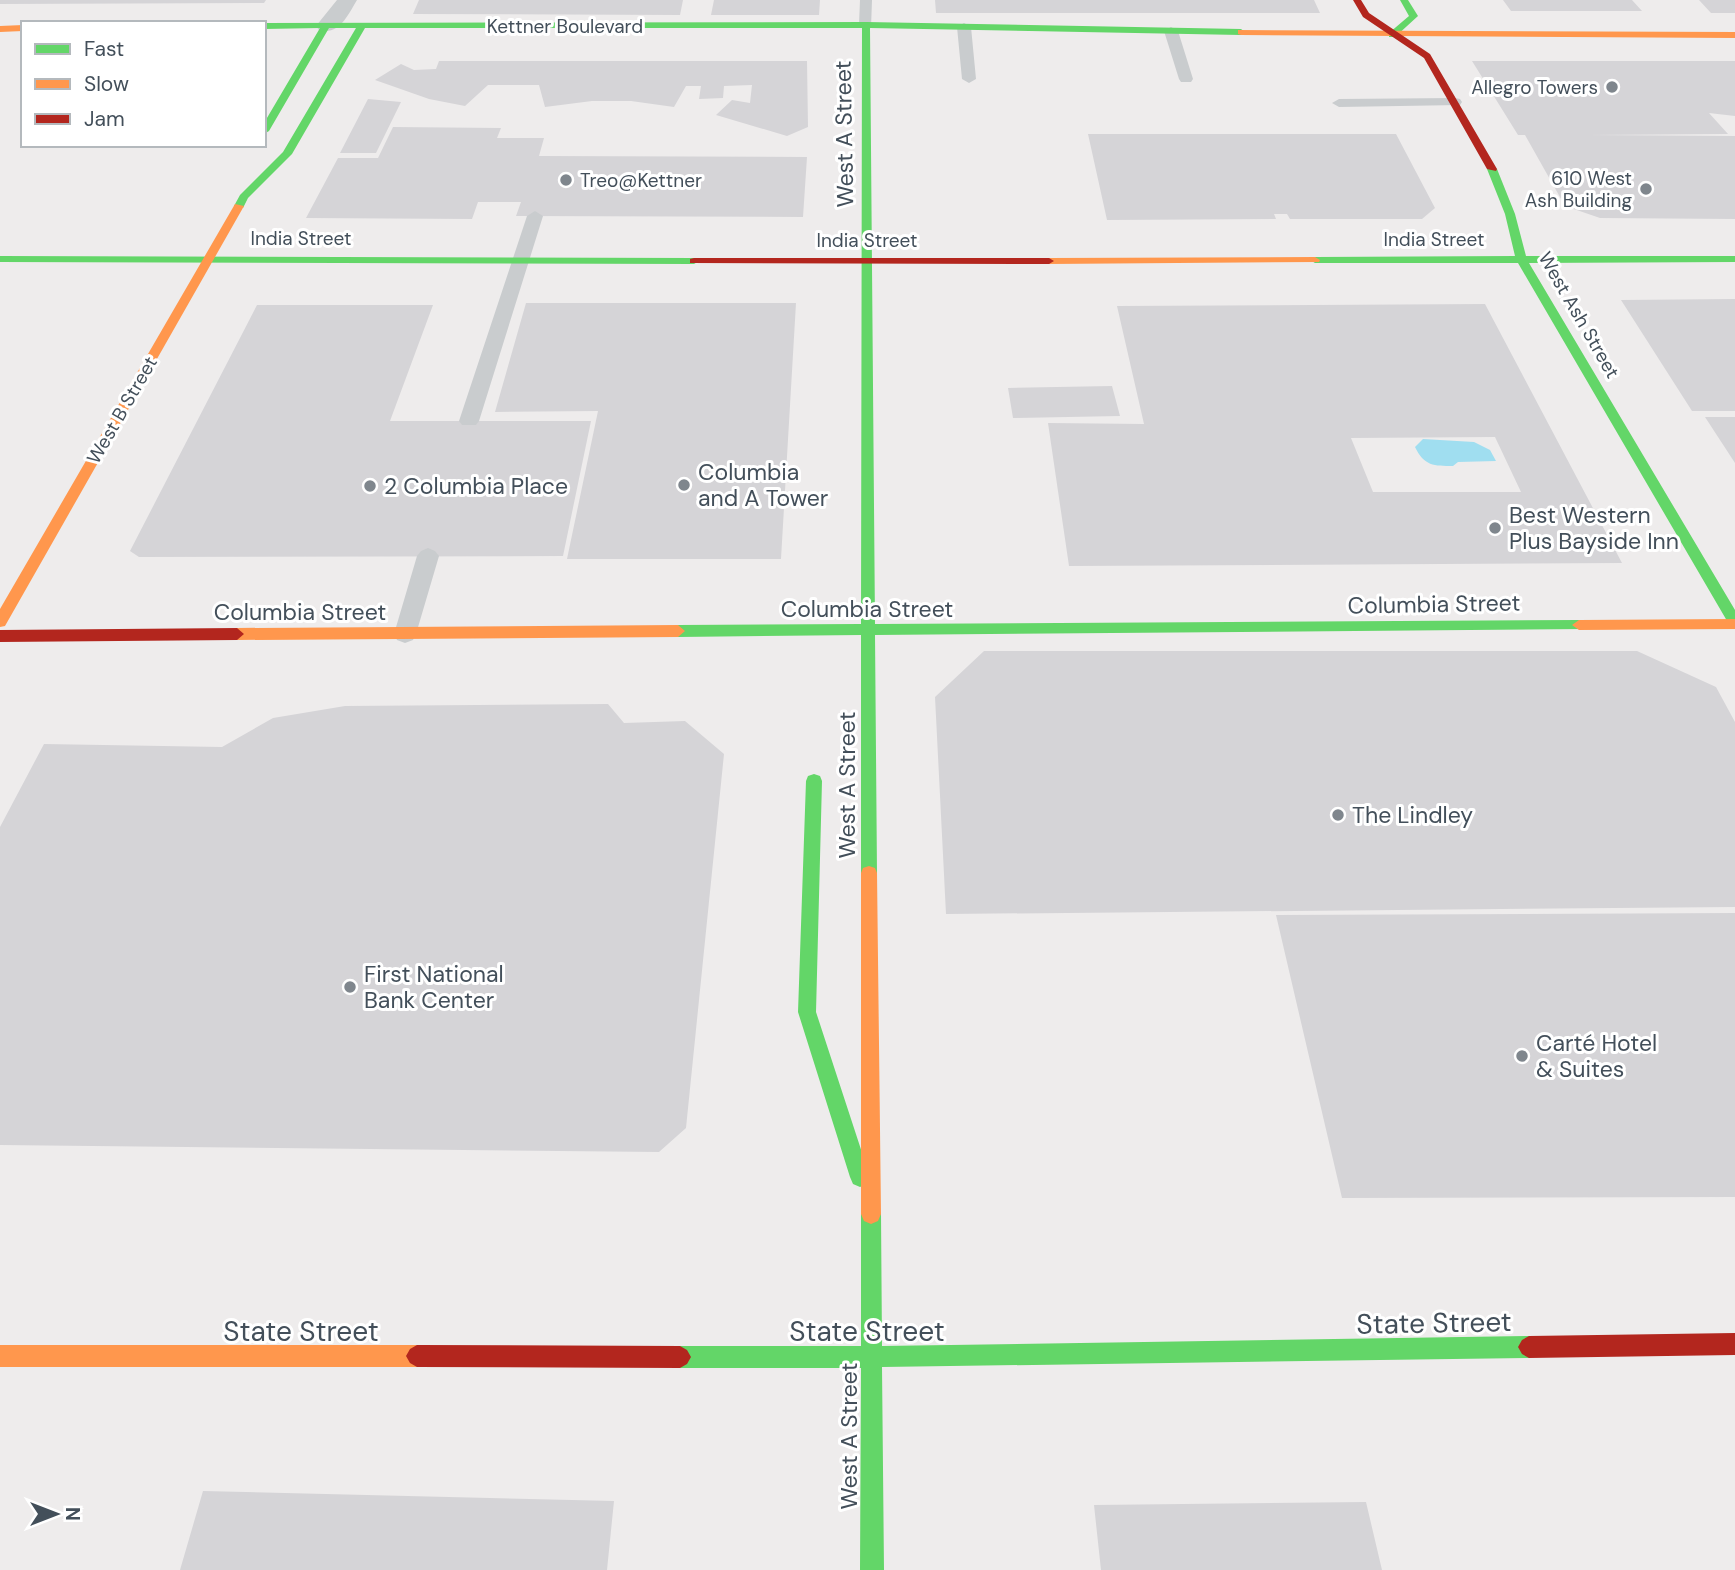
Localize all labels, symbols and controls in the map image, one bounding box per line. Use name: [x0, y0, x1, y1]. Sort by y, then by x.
street label: Kettner Boulevard: [487, 14, 643, 39]
legend: [21, 21, 266, 147]
text: Fast: [84, 35, 124, 63]
street label: West A Street: [828, 60, 860, 208]
text: Slow: [84, 70, 129, 98]
place label: Allegro Towers: [1471, 75, 1598, 100]
marker: Allegro Towers: [1604, 79, 1620, 95]
text: Jam: [84, 105, 125, 133]
place label: 610 West Ash Building: [1525, 166, 1632, 213]
place label: Treo@Kettner: [580, 168, 702, 193]
marker: Treo@Kettner: [558, 172, 574, 188]
marker: 610 West Ash Building: [1638, 181, 1654, 197]
street label: India Street: [250, 226, 352, 251]
street label: India Street: [1383, 227, 1485, 252]
street label: India Street: [816, 228, 918, 253]
street label: West Ash Street: [1533, 247, 1625, 383]
street label: West B Street: [81, 352, 163, 468]
place label: Columbia and A Tower: [698, 457, 828, 513]
place label: 2 Columbia Place: [384, 471, 568, 501]
marker: Columbia and A Tower: [676, 477, 692, 493]
marker: 2 Columbia Place: [362, 478, 378, 494]
place label: Best Western Plus Bayside Inn: [1509, 500, 1679, 556]
marker: Best Western Plus Bayside Inn: [1487, 520, 1503, 536]
street label: Columbia Street: [1347, 587, 1521, 621]
street label: Columbia Street: [781, 594, 953, 624]
street label: Columbia Street: [214, 597, 386, 627]
street label: West A Street: [832, 712, 862, 858]
place label: The Lindley: [1352, 800, 1473, 830]
marker: The Lindley: [1330, 807, 1346, 823]
place label: First National Bank Center: [364, 959, 504, 1015]
marker: First National Bank Center: [342, 979, 358, 995]
place label: Carté Hotel & Suites: [1536, 1028, 1657, 1084]
marker: Carté Hotel & Suites: [1514, 1048, 1530, 1064]
street label: State Street: [1356, 1303, 1512, 1343]
street label: State Street: [223, 1313, 379, 1350]
street label: State Street: [789, 1313, 945, 1350]
street label: West A Street: [834, 1363, 864, 1509]
north arrow: [21, 1479, 91, 1549]
text: N: [60, 1507, 85, 1521]

